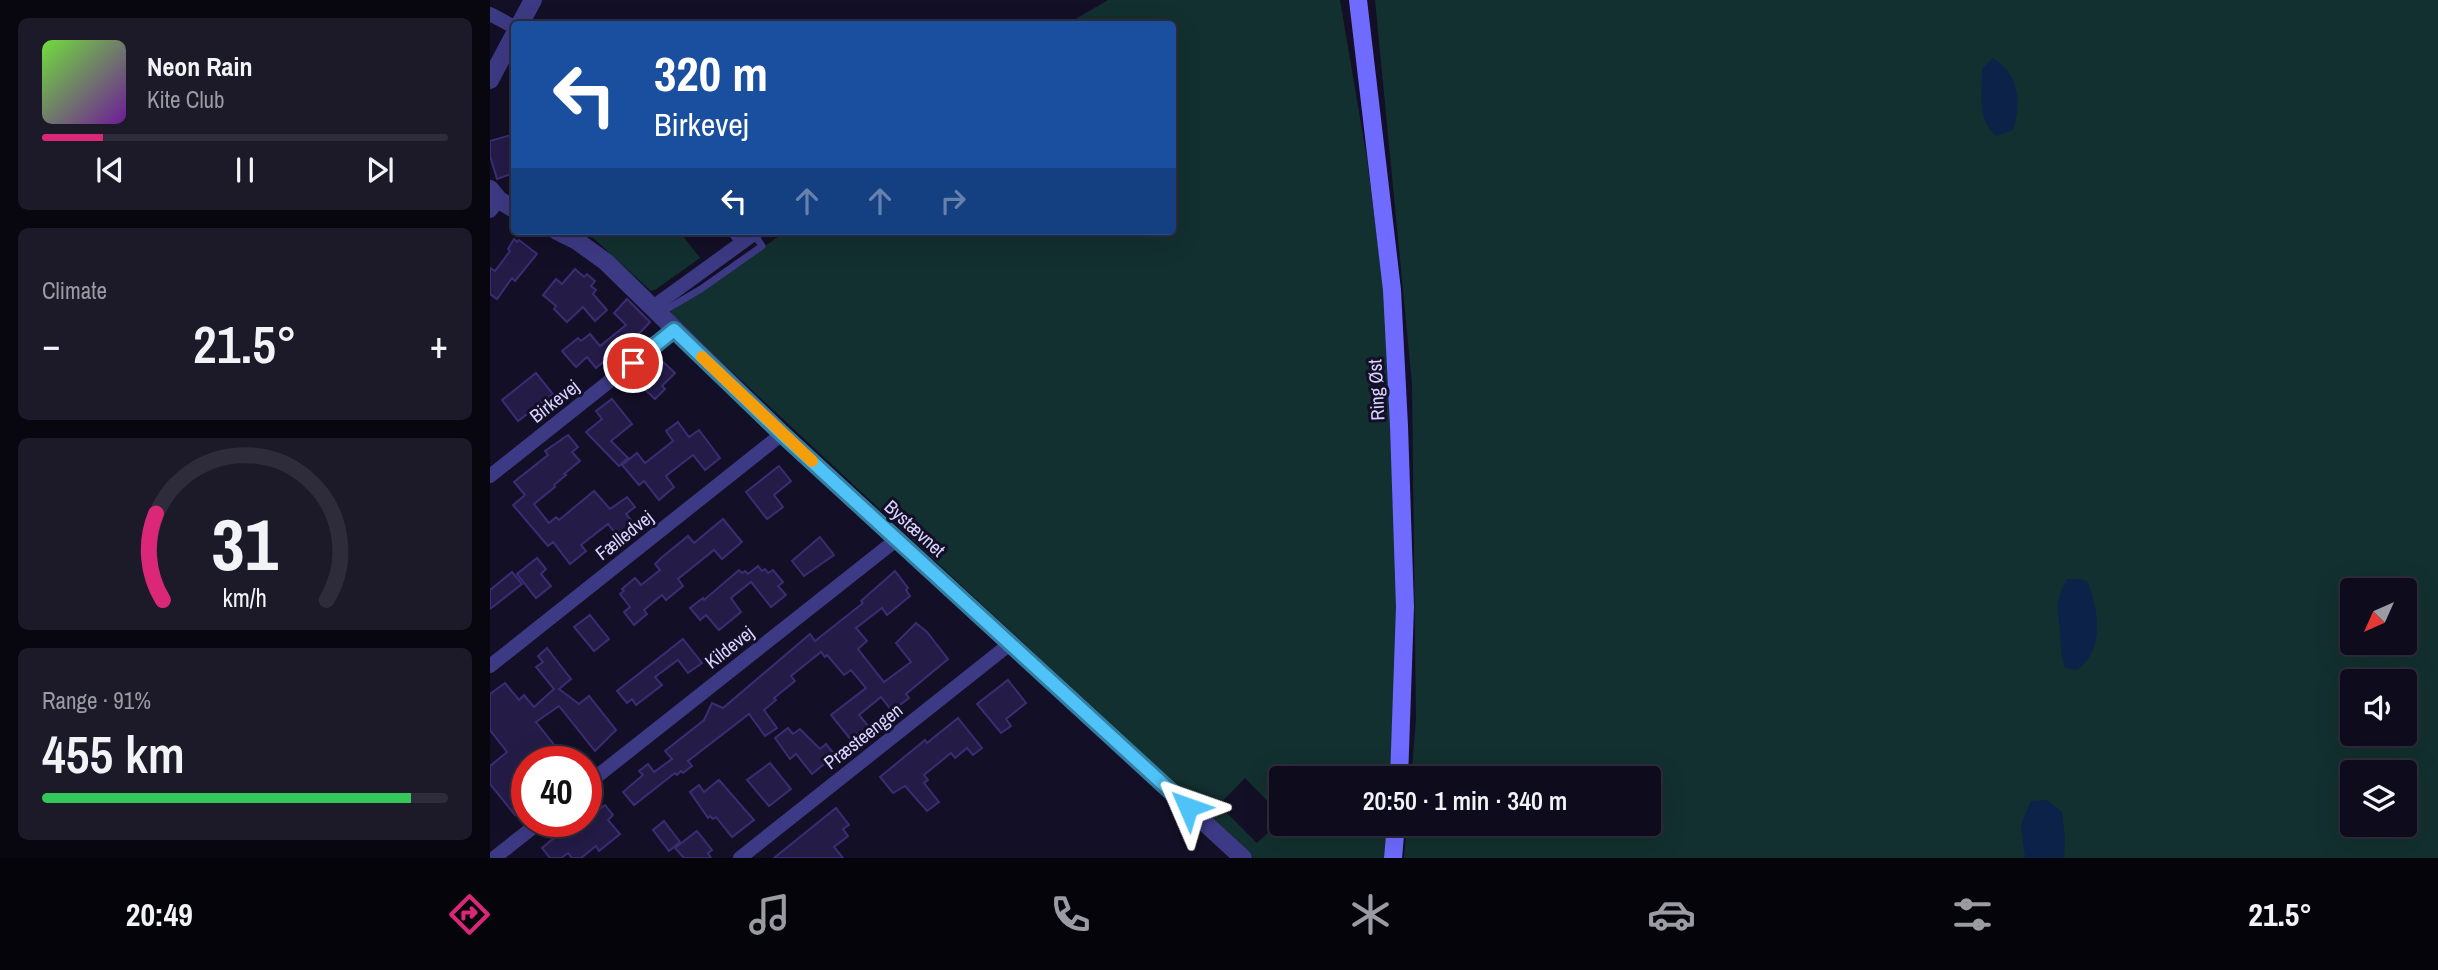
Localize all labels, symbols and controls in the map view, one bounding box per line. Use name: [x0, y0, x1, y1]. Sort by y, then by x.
text: 320 m: [654, 40, 768, 106]
text: Neon Rain: [147, 49, 252, 84]
icon: left: [539, 49, 630, 140]
text: Kite Club: [147, 84, 225, 115]
text: Birkevej: [654, 103, 749, 146]
icon: previous: [91, 151, 129, 189]
icon: pause: [226, 151, 264, 189]
icon: next: [361, 151, 399, 189]
icon: left: [715, 182, 753, 220]
icon: ahead: [788, 182, 826, 220]
icon: ahead: [861, 182, 899, 220]
icon: right: [934, 182, 972, 220]
text: Climate: [42, 275, 107, 306]
text: 21.5°: [193, 309, 297, 379]
text: −: [42, 319, 60, 370]
text: +: [430, 319, 448, 370]
pin: [603, 333, 663, 393]
icon: arrive: [614, 344, 652, 382]
street label: Ring Øst: [1361, 358, 1391, 421]
street label: Birkevej: [524, 373, 584, 429]
street label: Bystævnet: [879, 494, 952, 563]
text: 31: [212, 495, 279, 593]
street label: Fælledvej: [590, 504, 658, 566]
north arrow: [2340, 578, 2417, 654]
map controls: [2340, 578, 2417, 837]
text: km/h: [223, 581, 267, 615]
street label: Kildevej: [699, 620, 759, 674]
button: sound: [2340, 669, 2417, 746]
text: Range · 91%: [42, 685, 151, 716]
street label: Præsteengen: [818, 697, 908, 775]
text: 455 km: [42, 719, 185, 789]
speed limit sign: 40: [511, 746, 602, 837]
button: layers: [2340, 760, 2417, 837]
position arrow: [1151, 770, 1225, 844]
text: 20:50 · 1 min · 340 m: [1363, 783, 1567, 818]
icon: directions: [445, 890, 494, 939]
icon: music: [745, 890, 794, 939]
icon: phone: [1046, 890, 1095, 939]
icon: climate: [1346, 890, 1395, 939]
icon: car: [1647, 890, 1696, 939]
icon: filters: [1948, 890, 1997, 939]
text: 20:49: [126, 893, 193, 936]
text: 21.5°: [2248, 893, 2312, 936]

